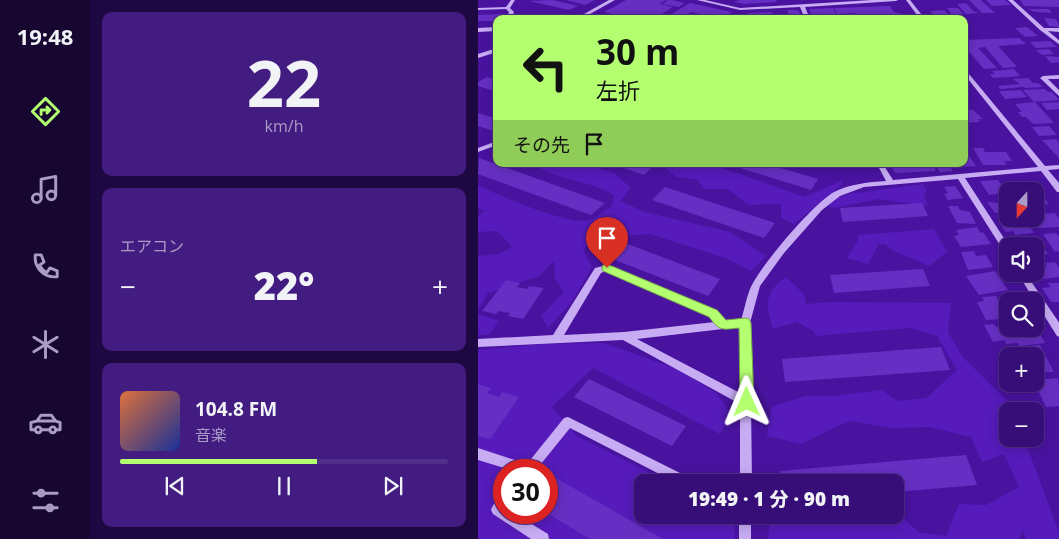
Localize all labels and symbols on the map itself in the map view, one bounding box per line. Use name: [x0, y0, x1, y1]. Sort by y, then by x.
north arrow: [999, 182, 1044, 228]
pin: [586, 217, 628, 268]
position arrow: [720, 375, 772, 427]
speed limit sign: 30: [493, 459, 558, 524]

